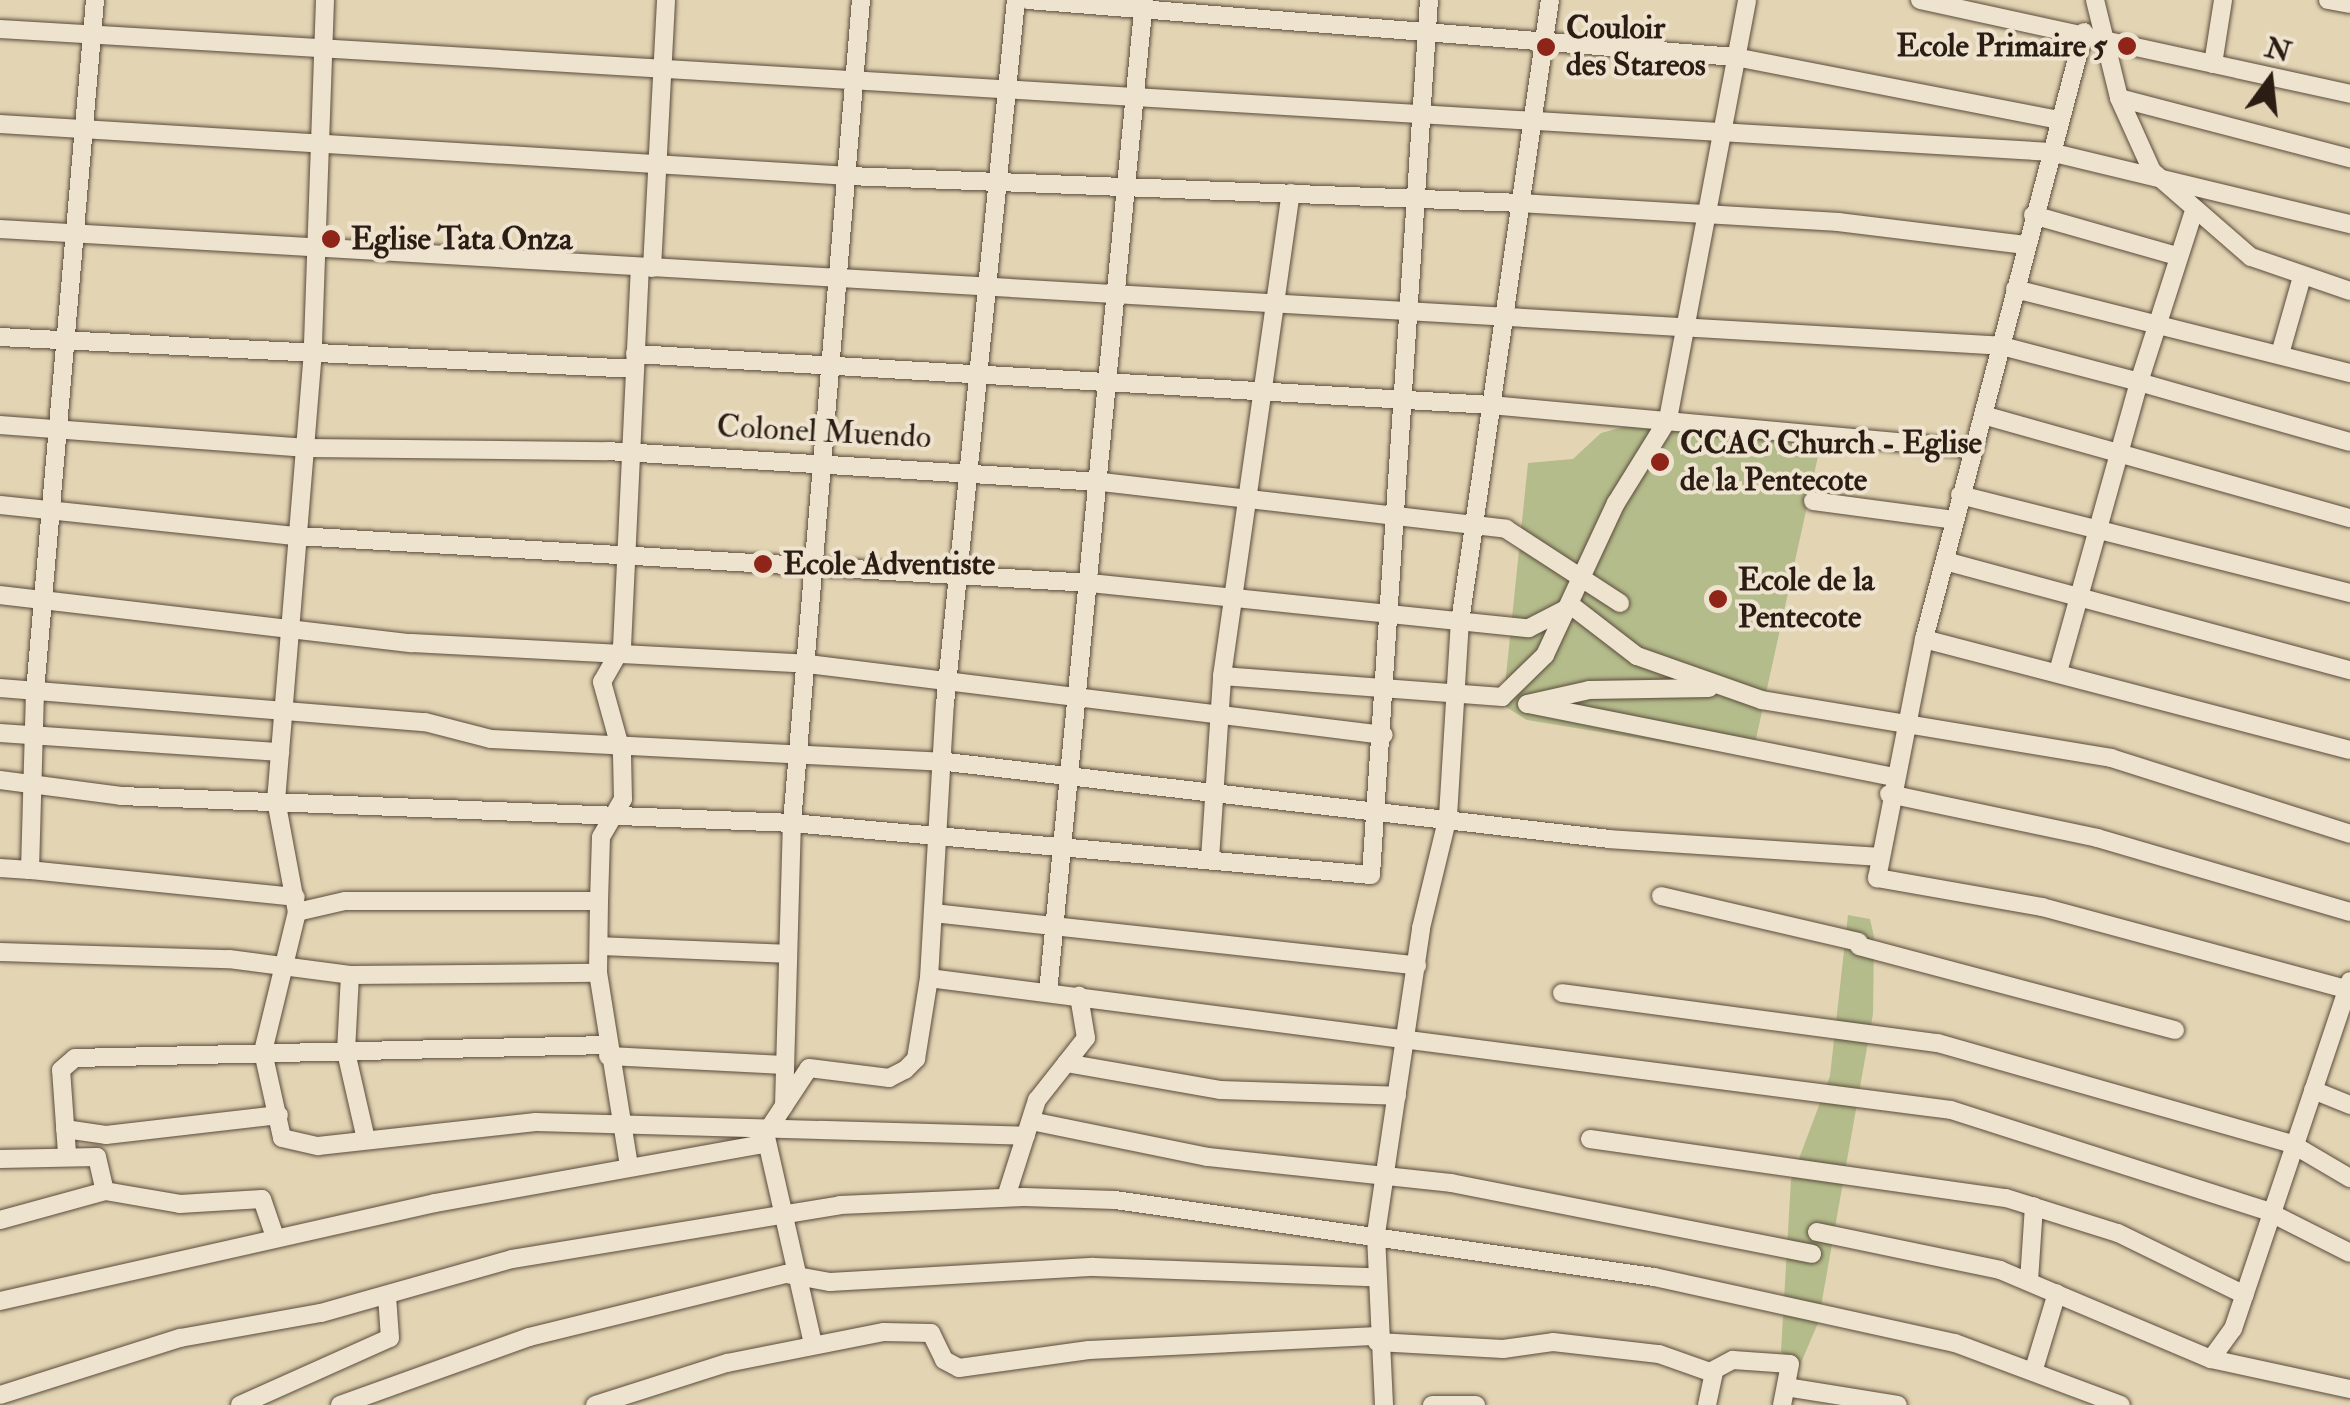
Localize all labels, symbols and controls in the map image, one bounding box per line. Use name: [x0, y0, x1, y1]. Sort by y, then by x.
place label: Couloir des Stareos: [1566, 10, 1706, 85]
place label: Ecole Primaire 5: [1896, 27, 2107, 65]
north arrow: [2220, 30, 2320, 130]
text: N: [2261, 30, 2295, 71]
marker: Ecole Primaire 5: [2116, 35, 2138, 57]
marker: Couloir des Stareos: [1535, 36, 1557, 58]
place label: Eglise Tata Onza: [351, 220, 572, 258]
marker: Eglise Tata Onza: [320, 228, 342, 250]
street label: Colonel Muendo: [716, 407, 932, 457]
place label: CCAC Church - Eglise de la Pentecote: [1680, 425, 1982, 500]
marker: CCAC Church - Eglise de la Pentecote: [1649, 451, 1671, 473]
place label: Ecole Adventiste: [783, 545, 995, 583]
marker: Ecole Adventiste: [752, 553, 774, 575]
place label: Ecole de la Pentecote: [1738, 562, 1875, 637]
marker: Ecole de la Pentecote: [1707, 588, 1729, 610]

